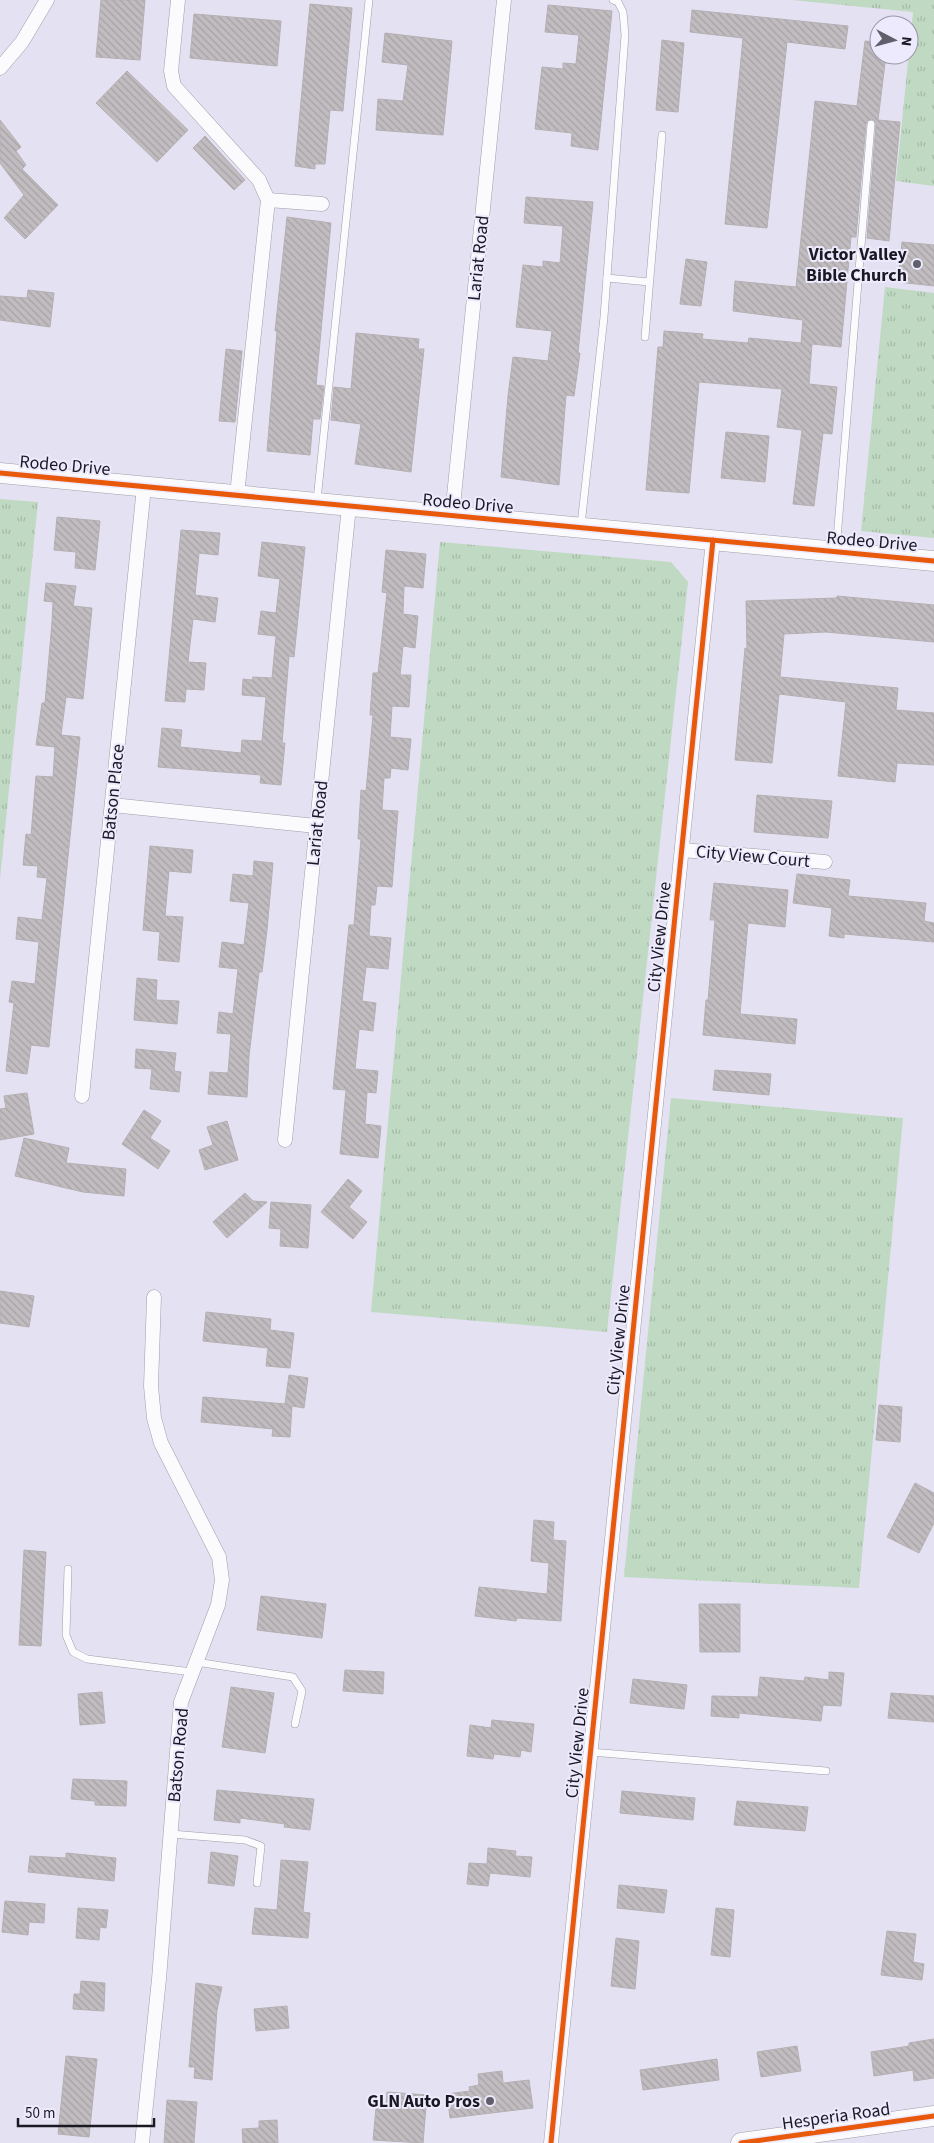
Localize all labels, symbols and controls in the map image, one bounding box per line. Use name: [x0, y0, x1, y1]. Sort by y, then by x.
north arrow: [869, 15, 919, 65]
text: N: [896, 36, 916, 47]
street label: Lariat Road: [462, 214, 495, 302]
place label: Victor Valley Bible Church: [806, 242, 908, 288]
marker: Victor Valley Bible Church: [911, 258, 923, 270]
street label: Rodeo Drive: [18, 449, 111, 482]
street label: Rodeo Drive: [421, 487, 514, 520]
street label: Rodeo Drive: [825, 525, 918, 558]
street label: Batson Place: [96, 743, 131, 841]
street label: Lariat Road: [301, 779, 334, 867]
street label: City View Court: [695, 839, 811, 874]
street label: City View Drive: [641, 880, 678, 994]
street label: City View Drive: [600, 1283, 637, 1397]
street label: City View Drive: [559, 1686, 596, 1800]
street label: Batson Road: [162, 1707, 195, 1803]
place label: GLN Auto Pros: [367, 2089, 480, 2114]
marker: GLN Auto Pros: [484, 2095, 496, 2107]
scale bar: [18, 2096, 154, 2128]
street label: Hesperia Road: [780, 2097, 892, 2136]
text: 50 m: [25, 2103, 55, 2124]

